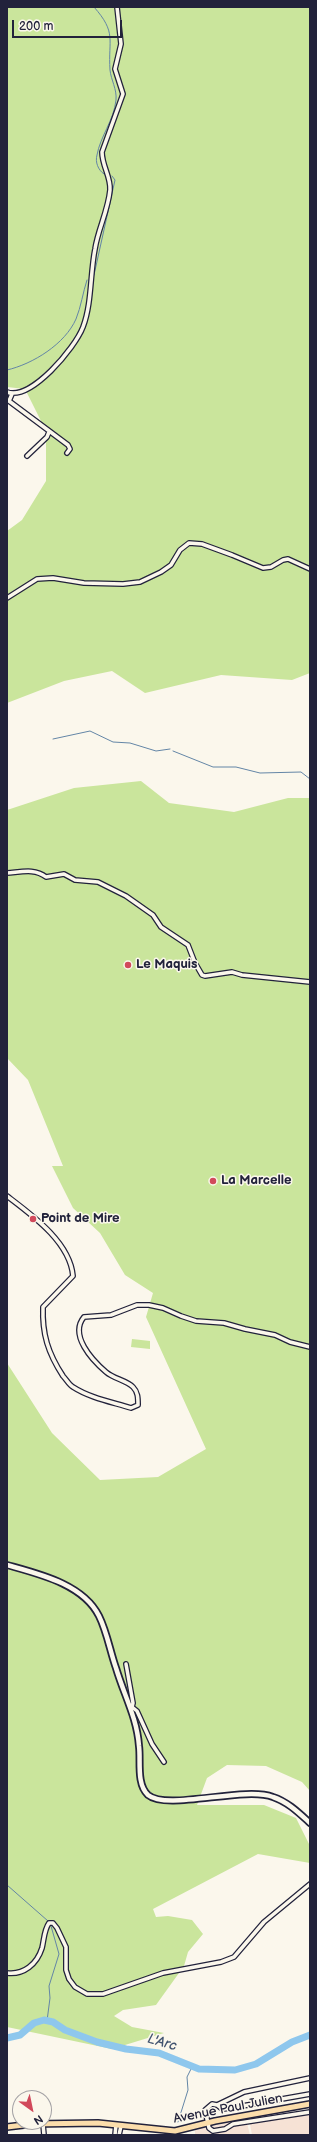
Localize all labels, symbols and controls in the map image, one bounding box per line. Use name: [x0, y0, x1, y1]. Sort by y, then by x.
scale bar: [14, 12, 124, 38]
text: 200 m: [19, 19, 53, 34]
place label: Le Maquis: [136, 957, 197, 973]
marker: Le Maquis: [123, 960, 133, 970]
place label: La Marcelle: [221, 1173, 291, 1189]
marker: La Marcelle: [208, 1176, 218, 1186]
place label: Point de Mire: [41, 1211, 120, 1227]
marker: Point de Mire: [28, 1214, 38, 1224]
water label: L'Arc: [145, 2031, 179, 2055]
north arrow: [12, 2090, 52, 2130]
street label: Avenue Paul Julien: [172, 2091, 284, 2127]
text: N: [31, 2112, 45, 2127]

